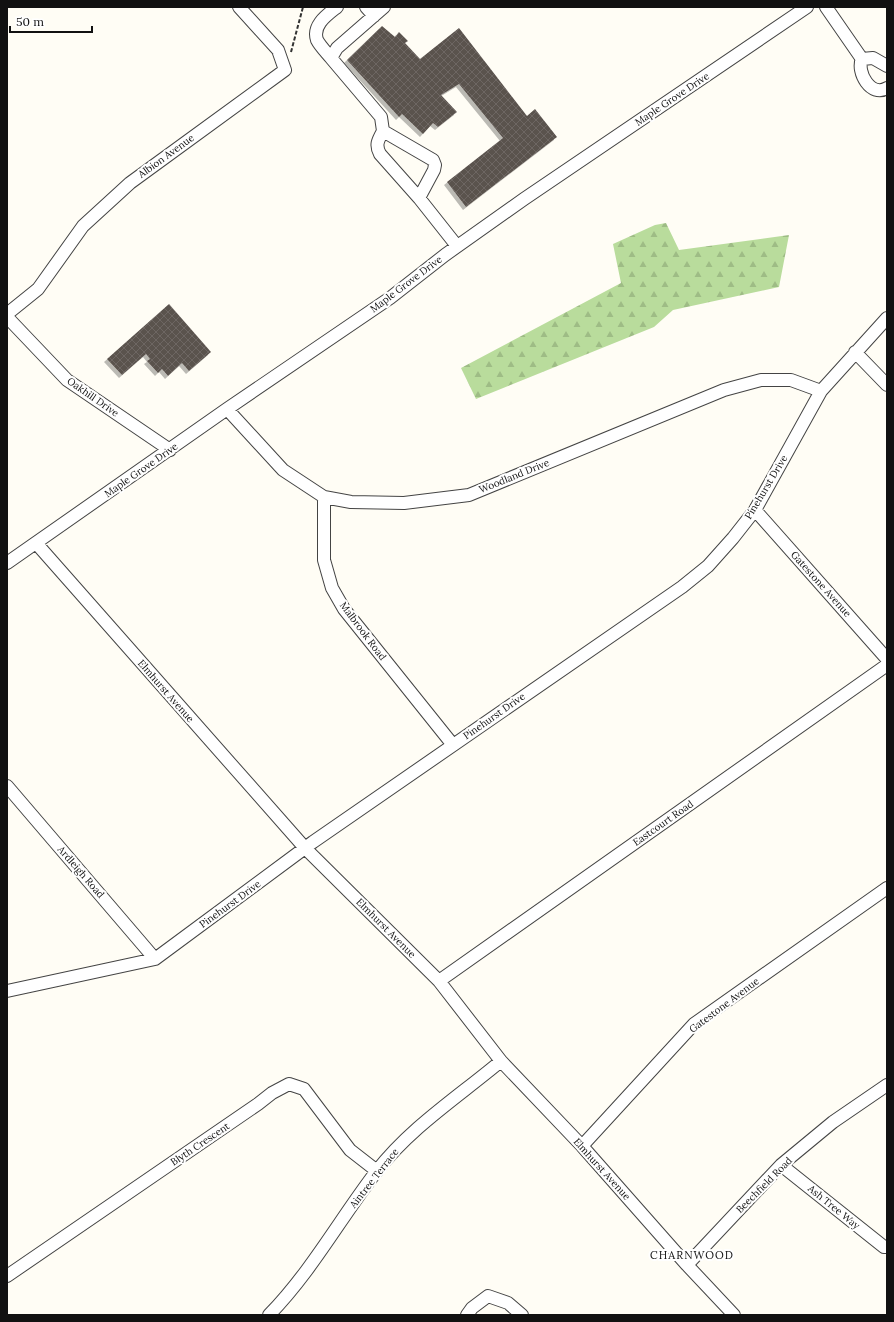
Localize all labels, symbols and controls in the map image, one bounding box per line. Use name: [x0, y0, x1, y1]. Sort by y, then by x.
scale bar: [10, 8, 92, 34]
text: 50 m: [16, 14, 44, 29]
street label: Maple Grove Drive: [632, 69, 712, 129]
street label: Albion Avenue: [135, 131, 197, 181]
street label: Maple Grove Drive: [367, 252, 445, 315]
street label: Oakhill Drive: [65, 374, 122, 420]
street label: Maple Grove Drive: [102, 439, 181, 500]
street label: Pinehurst Drive: [742, 452, 791, 522]
street label: Woodland Drive: [477, 456, 552, 496]
street label: Gatestone Avenue: [788, 548, 854, 620]
street label: Malbrook Road: [337, 599, 389, 663]
street label: Elmhurst Avenue: [135, 657, 197, 726]
street label: Pinehurst Drive: [460, 689, 528, 742]
street label: Eastcourt Road: [630, 797, 696, 849]
street label: Ardleigh Road: [54, 842, 107, 901]
street label: Pinehurst Drive: [197, 877, 264, 931]
street label: Elmhurst Avenue: [353, 895, 419, 961]
street label: Gatestone Avenue: [686, 974, 762, 1036]
street label: Blyth Crescent: [168, 1119, 232, 1169]
street label: Elmhurst Avenue: [571, 1135, 634, 1203]
street label: Aintree Terrace: [346, 1145, 402, 1211]
street label: Beechfield Road: [733, 1154, 795, 1216]
street label: Ash Tree Way: [805, 1181, 863, 1232]
district label: CHARNWOOD: [650, 1248, 734, 1262]

